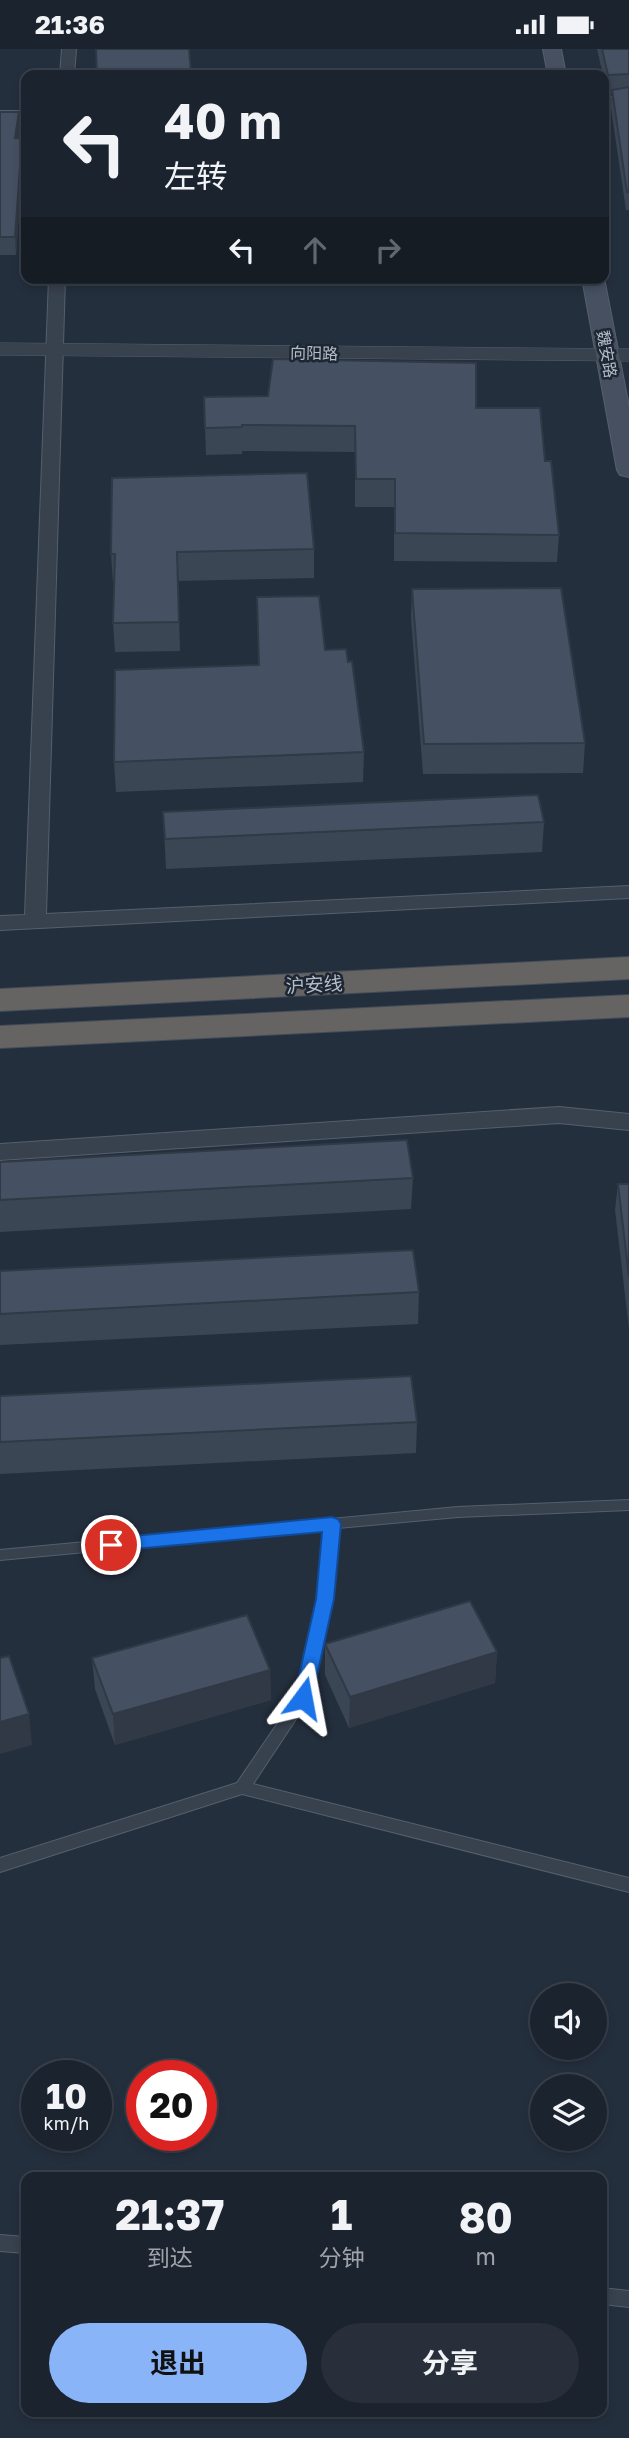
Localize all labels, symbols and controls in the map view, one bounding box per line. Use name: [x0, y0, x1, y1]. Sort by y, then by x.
text: 21:36: [35, 9, 105, 40]
text: 40 m: [164, 91, 282, 150]
icon: left: [49, 98, 140, 189]
text: 左转: [164, 157, 228, 195]
icon: left: [223, 231, 261, 269]
icon: ahead: [296, 231, 334, 269]
icon: right: [369, 231, 407, 269]
street label: 魏安路: [593, 329, 621, 379]
street label: 向阳路: [290, 343, 338, 363]
street label: 沪安线: [285, 971, 343, 997]
pin: [81, 1515, 141, 1575]
icon: arrive: [92, 1526, 130, 1564]
position arrow: [266, 1661, 340, 1735]
map controls: [530, 1983, 607, 2151]
button: sound: [530, 1983, 607, 2060]
speed limit sign: 20: [126, 2060, 217, 2151]
button: layers: [530, 2074, 607, 2151]
text: 10: [46, 2075, 87, 2117]
text: km/h: [44, 2112, 89, 2134]
text: 21:37: [115, 2189, 224, 2239]
text: 1: [331, 2189, 352, 2239]
text: 80: [459, 2192, 513, 2242]
text: m: [476, 2242, 496, 2270]
text: 到达: [147, 2243, 193, 2271]
text: 分钟: [318, 2243, 364, 2271]
button: 退出: [49, 2323, 307, 2403]
button: 分享: [321, 2323, 579, 2403]

